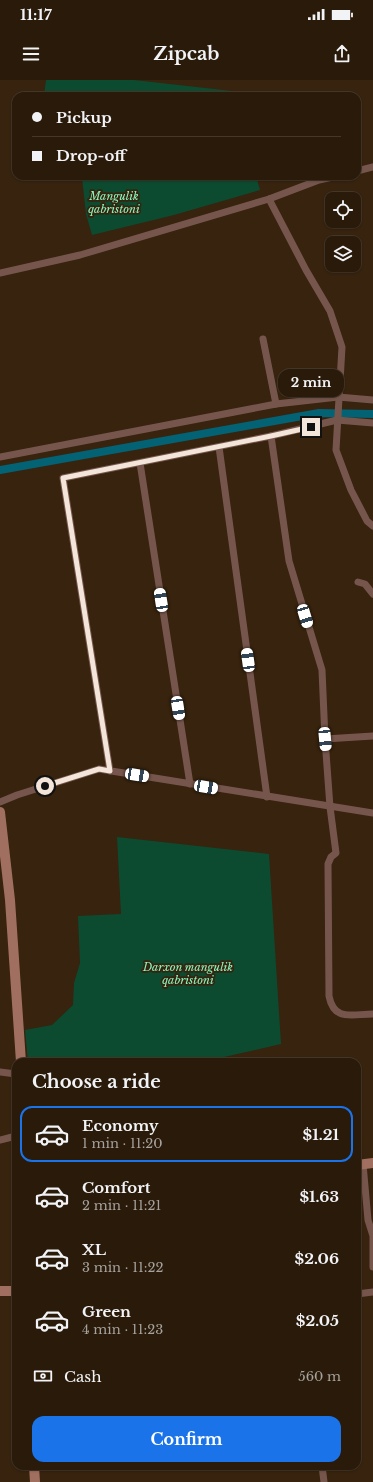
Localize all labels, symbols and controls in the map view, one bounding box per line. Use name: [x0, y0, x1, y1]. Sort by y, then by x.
text: 11:17: [20, 5, 52, 24]
icon: menu: [20, 43, 42, 65]
text: Zipcab: [153, 43, 220, 65]
icon: share: [331, 43, 353, 65]
text: Pickup: [56, 108, 112, 127]
text: Drop-off: [56, 146, 126, 165]
park label: Mangulik qabristoni: [88, 189, 140, 216]
map controls: [325, 192, 361, 272]
button: locate: [325, 192, 361, 228]
button: layers: [325, 236, 361, 272]
callout: 2 min: [278, 369, 344, 397]
text: 2 min: [291, 374, 331, 391]
route end: [302, 418, 320, 436]
car: [153, 587, 169, 613]
car: [296, 603, 314, 629]
car: [240, 647, 256, 673]
car: [170, 695, 186, 721]
car: [318, 727, 332, 751]
car: [124, 767, 150, 783]
route start: [36, 777, 54, 795]
car: [193, 779, 219, 795]
park label: Darxon mangulik qabristoni: [142, 960, 233, 987]
text: Choose a ride: [32, 1071, 161, 1093]
icon: car: [34, 1116, 70, 1152]
text: Economy: [82, 1116, 159, 1135]
text: $1.21: [303, 1125, 339, 1144]
text: 1 min · 11:20: [82, 1135, 163, 1152]
icon: car: [34, 1178, 70, 1214]
text: Comfort: [82, 1178, 150, 1197]
text: $1.63: [299, 1187, 339, 1206]
text: 2 min · 11:21: [82, 1197, 161, 1214]
icon: car: [34, 1240, 70, 1276]
text: XL: [82, 1240, 106, 1259]
text: $2.06: [295, 1249, 339, 1268]
text: 3 min · 11:22: [82, 1259, 164, 1276]
icon: car: [34, 1302, 70, 1338]
text: Green: [82, 1302, 131, 1321]
text: $2.05: [296, 1311, 339, 1330]
text: 4 min · 11:23: [82, 1321, 163, 1338]
icon: cash: [32, 1365, 54, 1387]
text: Cash: [64, 1367, 101, 1386]
text: 560 m: [298, 1368, 341, 1385]
button: Confirm: [32, 1416, 341, 1462]

